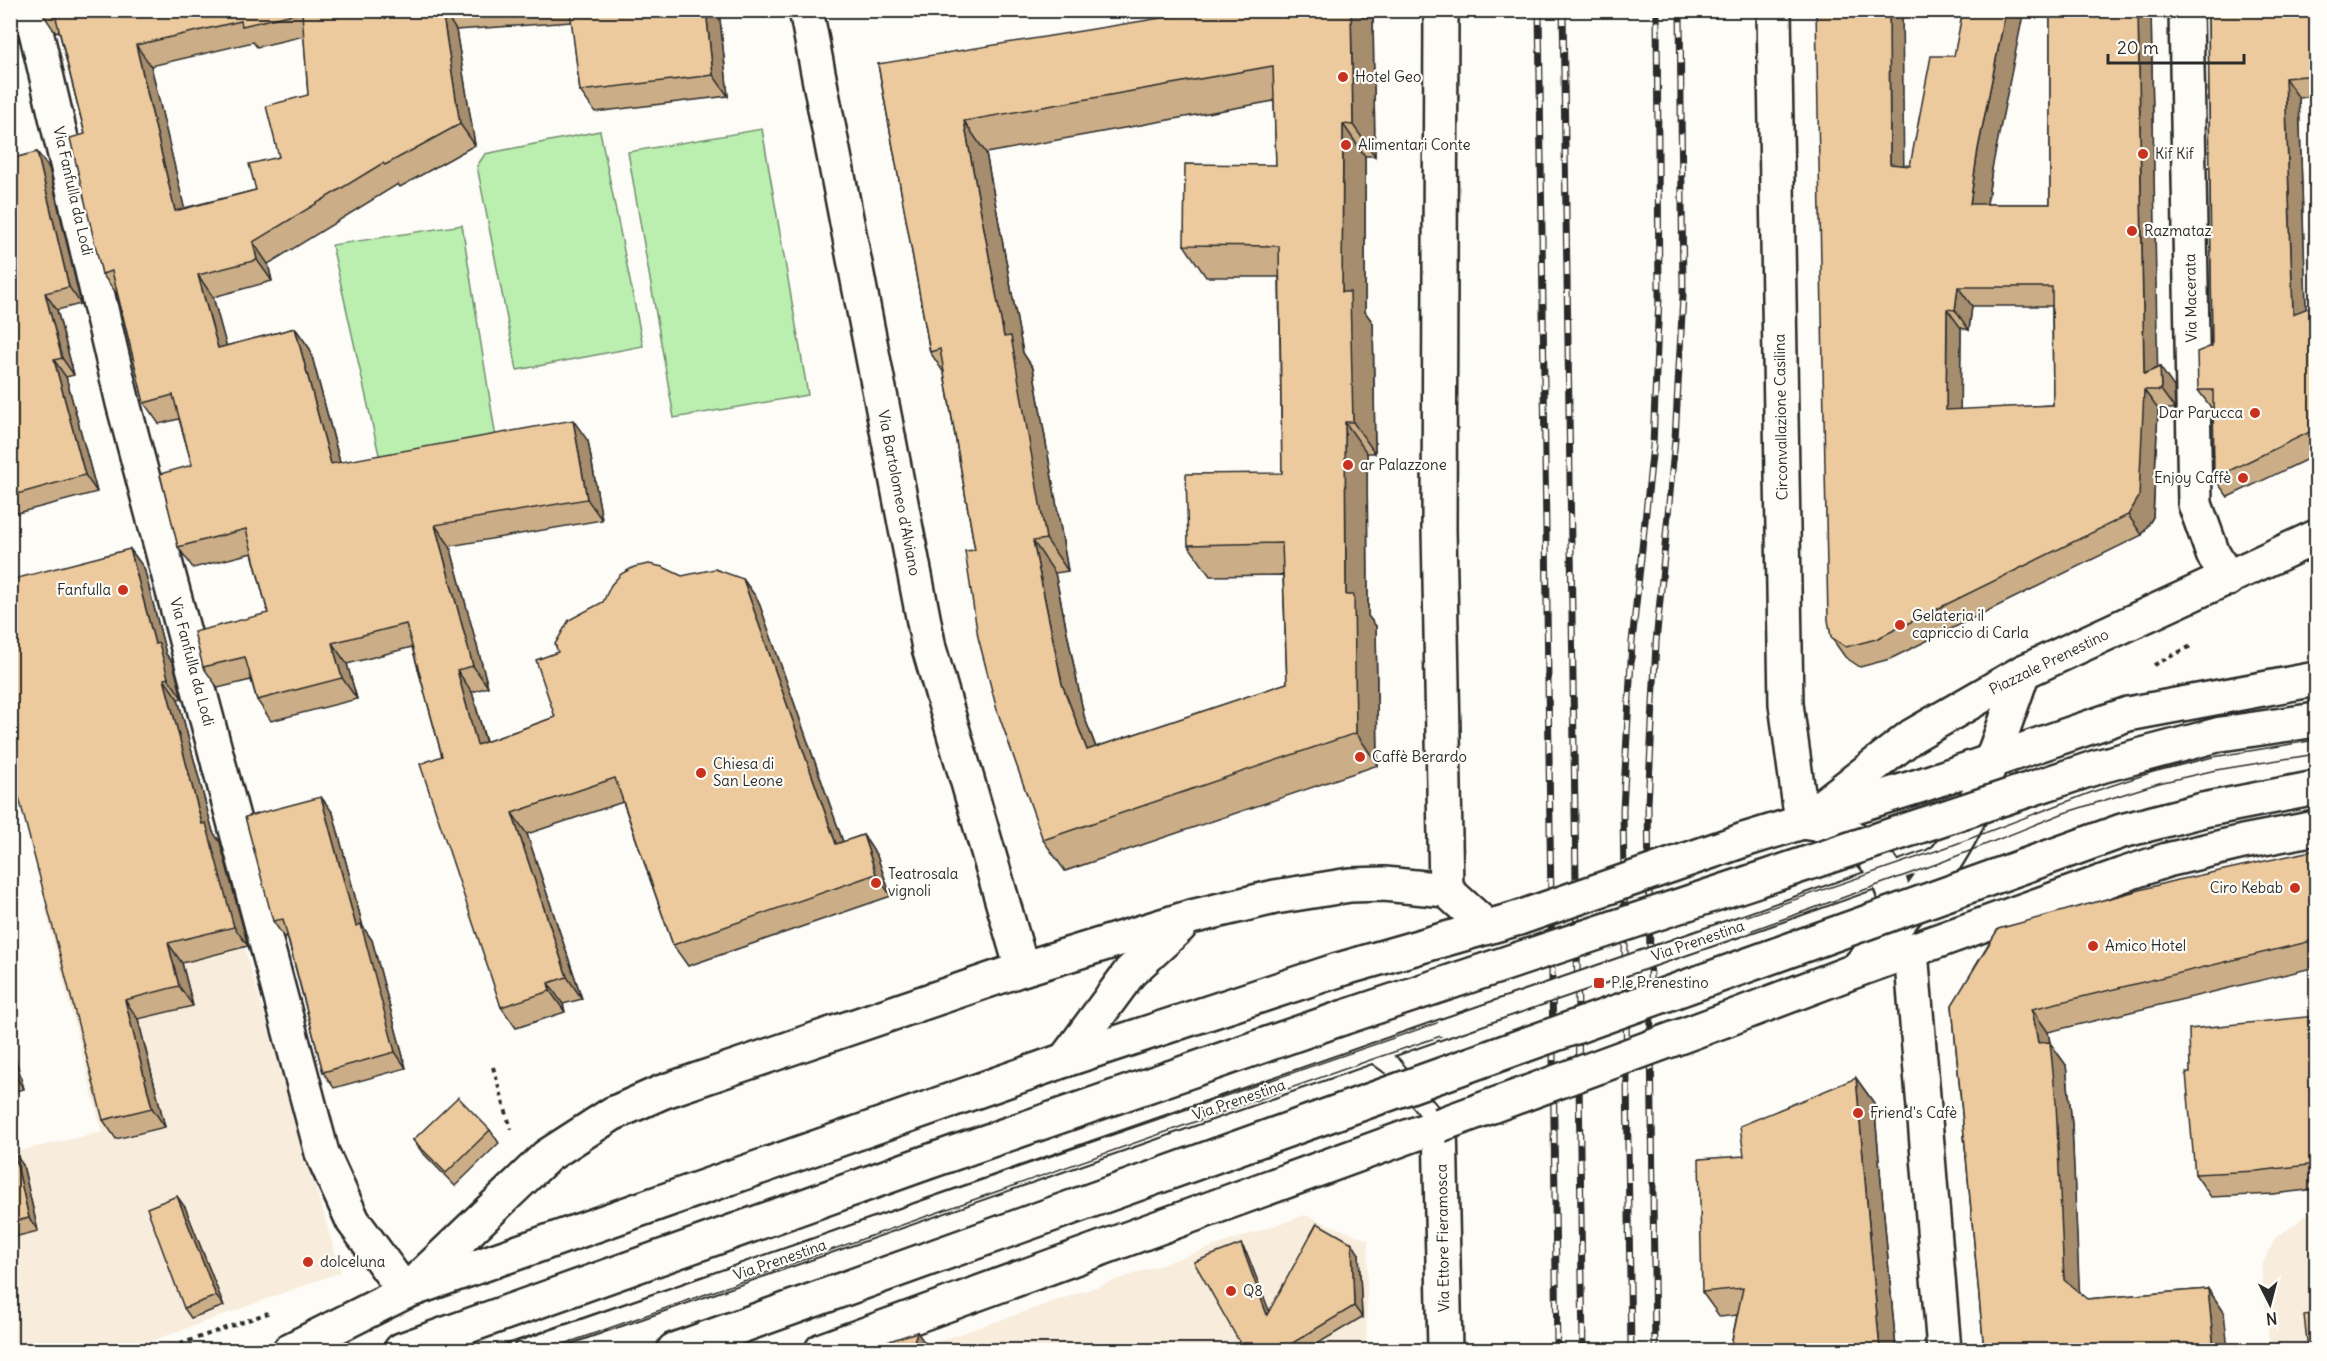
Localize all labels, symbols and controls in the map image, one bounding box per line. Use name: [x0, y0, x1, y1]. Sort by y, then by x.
scale bar: [2108, 27, 2244, 65]
text: 20 m: [2117, 36, 2159, 59]
place label: Hotel Geo: [1355, 67, 1421, 86]
marker: Hotel Geo: [1336, 70, 1350, 84]
street label: Via Fanfulla da Lodi: [49, 124, 98, 257]
place label: Alimentari Conte: [1358, 135, 1471, 154]
marker: Alimentari Conte: [1339, 138, 1353, 152]
place label: Kif Kif: [2155, 144, 2195, 163]
marker: Kif Kif: [2136, 147, 2150, 161]
place label: Razmataz: [2144, 221, 2212, 240]
marker: Razmataz: [2125, 224, 2139, 238]
street label: Via Macerata: [2180, 253, 2201, 343]
street label: Circonvallazione Casilina: [1770, 333, 1791, 500]
place label: Dar Parucca: [2159, 403, 2243, 422]
marker: Dar Parucca: [2248, 406, 2262, 420]
street label: Via Bartolomeo d'Alviano: [874, 408, 925, 577]
place label: ar Palazzone: [1360, 455, 1447, 474]
marker: ar Palazzone: [1341, 458, 1355, 472]
place label: Enjoy Caffè: [2154, 468, 2231, 487]
marker: Enjoy Caffè: [2236, 471, 2250, 485]
place label: Fanfulla: [57, 580, 111, 599]
marker: Fanfulla: [116, 583, 130, 597]
street label: Via Fanfulla da Lodi: [166, 596, 219, 728]
place label: Gelateria il capriccio di Carla: [1912, 606, 2029, 642]
marker: Gelateria il capriccio di Carla: [1893, 618, 1907, 632]
street label: Piazzale Prenestino: [1986, 624, 2112, 699]
place label: Caffè Berardo: [1372, 747, 1467, 766]
marker: Caffè Berardo: [1353, 750, 1367, 764]
place label: Chiesa di San Leone: [713, 754, 783, 790]
marker: Chiesa di San Leone: [694, 766, 708, 780]
place label: Teatrosala vignoli: [888, 864, 959, 900]
marker: Teatrosala vignoli: [869, 876, 883, 890]
place label: Ciro Kebab: [2210, 878, 2283, 897]
marker: Ciro Kebab: [2288, 881, 2302, 895]
street label: Via Prenestina: [1649, 916, 1747, 965]
place label: Amico Hotel: [2105, 936, 2186, 955]
marker: Amico Hotel: [2086, 939, 2100, 953]
place label: P.le Prenestino: [1611, 973, 1709, 992]
marker: P.le Prenestino: [1592, 976, 1606, 990]
street label: Via Prenestina: [1190, 1075, 1288, 1124]
place label: Friend's Cafè: [1870, 1103, 1957, 1122]
marker: Friend's Cafè: [1851, 1106, 1865, 1120]
street label: Via Ettore Fieramosca: [1432, 1163, 1453, 1312]
street label: Via Prenestina: [731, 1235, 829, 1284]
place label: dolceluna: [320, 1252, 386, 1271]
marker: dolceluna: [301, 1255, 315, 1269]
north arrow: [2240, 1274, 2300, 1334]
place label: Q8: [1243, 1281, 1263, 1300]
marker: Q8: [1224, 1284, 1238, 1298]
text: N: [2265, 1308, 2278, 1329]

